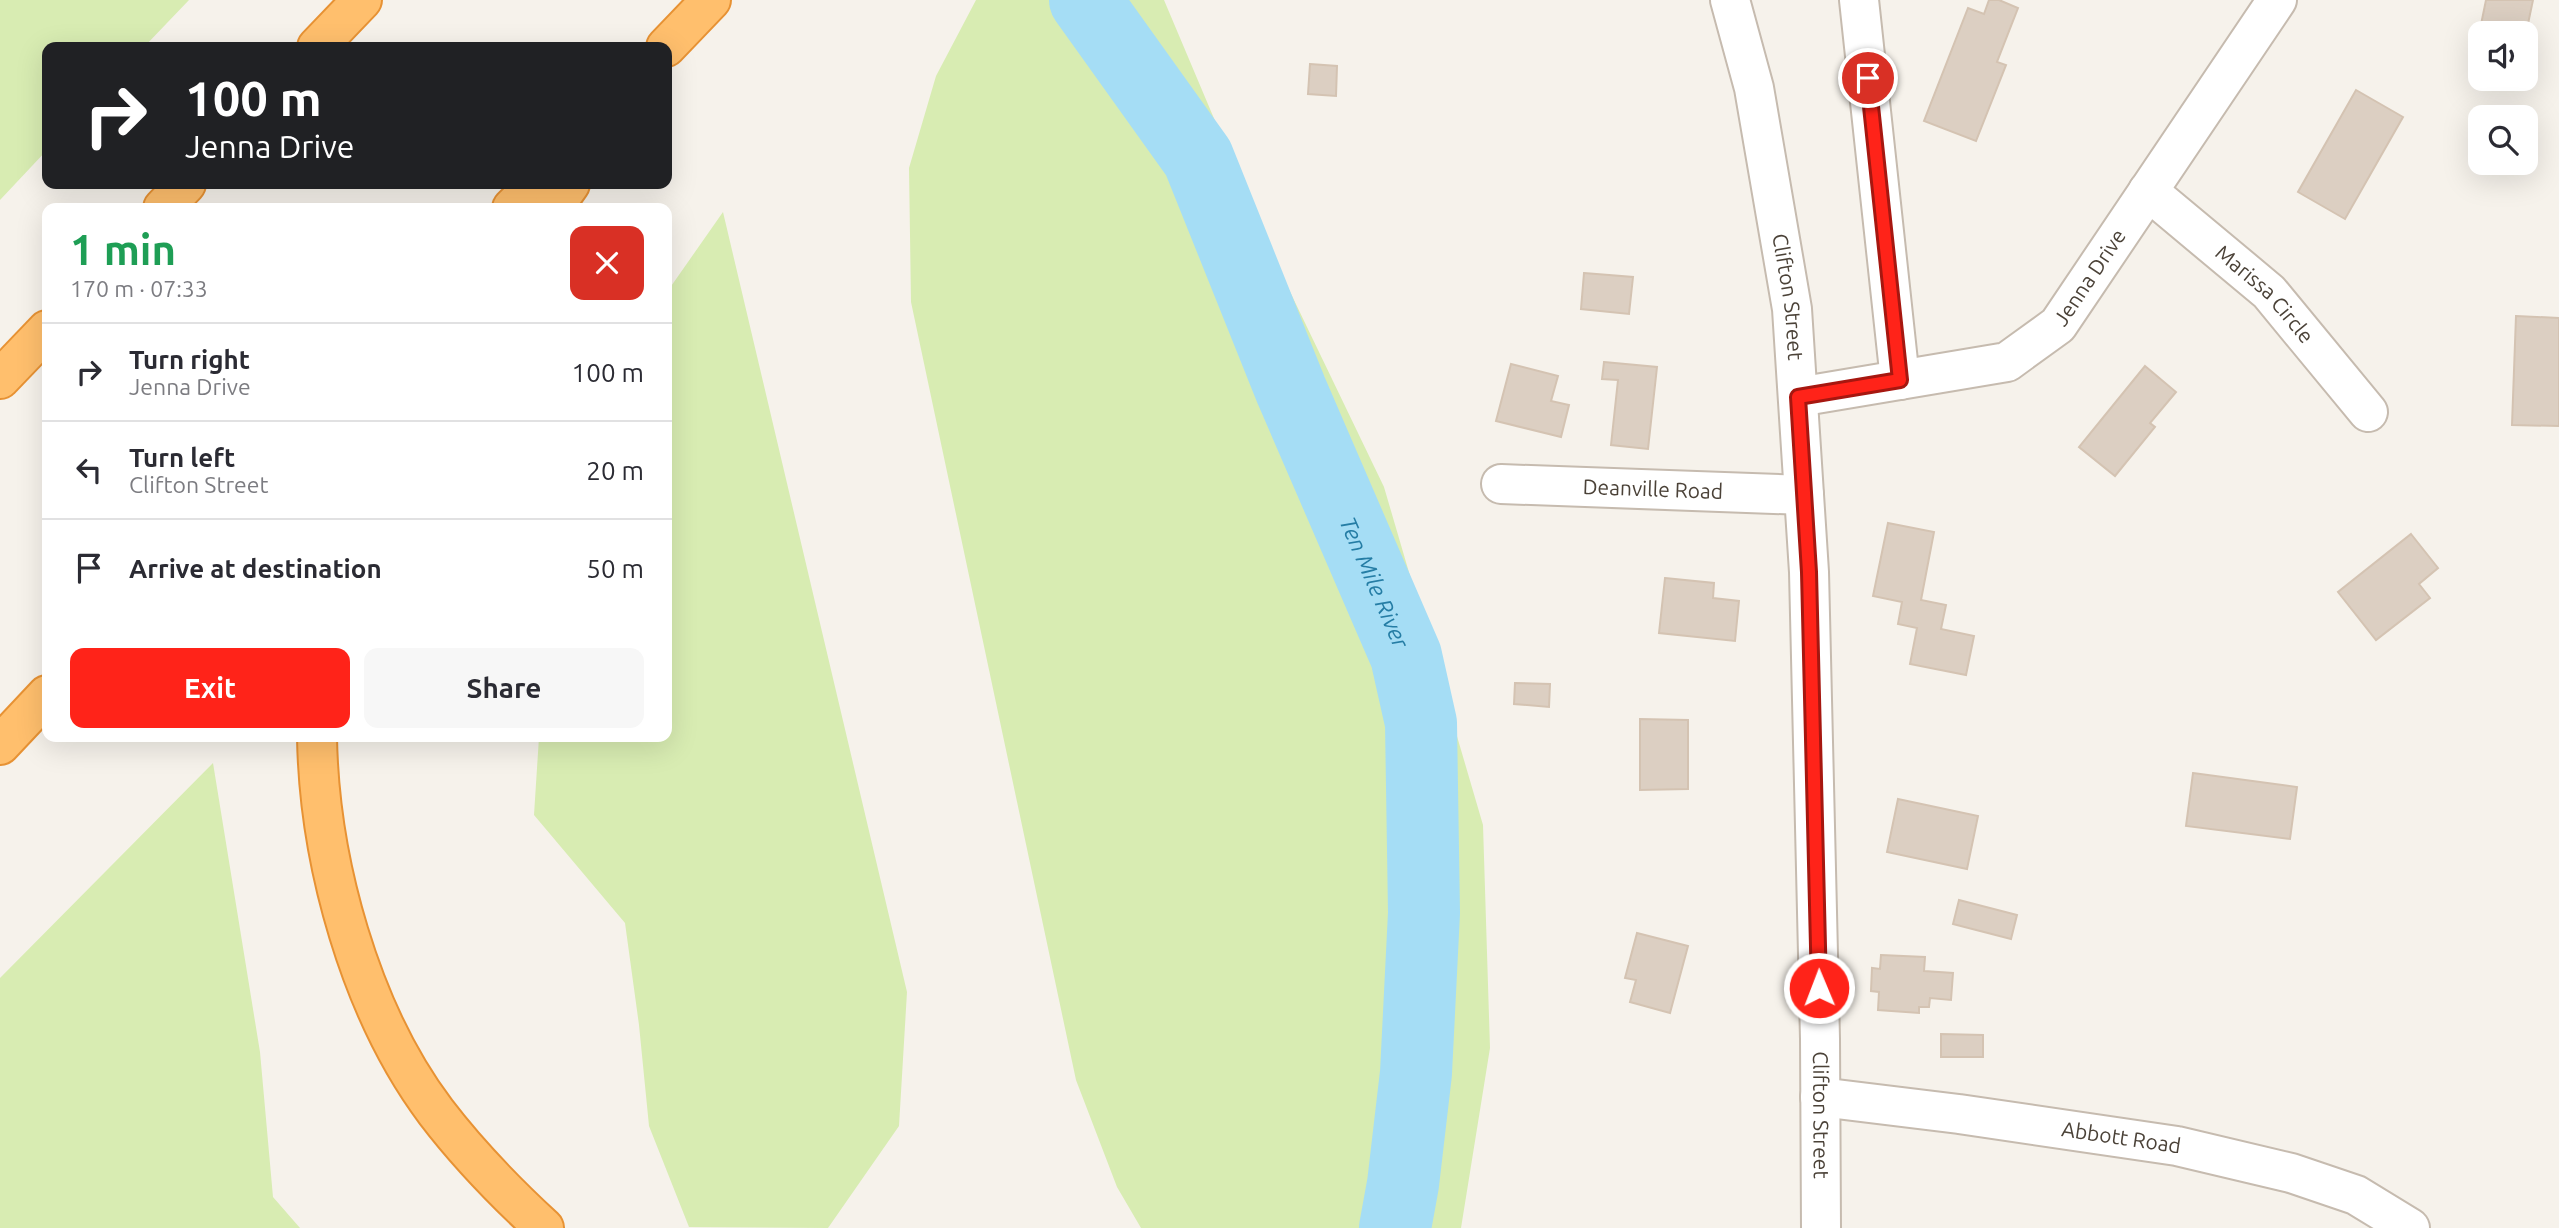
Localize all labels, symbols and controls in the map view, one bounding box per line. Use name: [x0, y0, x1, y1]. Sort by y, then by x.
map controls: [2468, 21, 2538, 175]
button: sound: [2468, 21, 2538, 91]
pin: [1838, 48, 1898, 108]
icon: arrive: [1849, 59, 1887, 97]
icon: right: [70, 70, 161, 161]
text: 100 m: [185, 70, 322, 125]
button: search: [2468, 105, 2538, 175]
text: Jenna Drive: [185, 128, 354, 164]
street label: Jenna Drive: [2048, 224, 2130, 330]
text: 1 min: [70, 226, 176, 273]
button: close: [570, 226, 644, 300]
street label: Clifton Street: [1768, 232, 1808, 361]
street label: Marissa Circle: [2211, 240, 2319, 347]
text: 170 m · 07:33: [70, 276, 208, 301]
text: Turn right: [129, 345, 250, 374]
icon: right: [70, 353, 108, 391]
text: 100 m: [572, 358, 644, 387]
text: Jenna Drive: [129, 374, 251, 399]
text: Turn left: [129, 443, 235, 472]
icon: left: [70, 451, 108, 489]
text: 20 m: [586, 456, 644, 485]
text: Clifton Street: [129, 472, 269, 497]
street label: Deanville Road: [1582, 474, 1724, 503]
water label: Ten Mile River: [1335, 513, 1415, 653]
icon: arrive: [70, 549, 108, 587]
text: Arrive at destination: [129, 554, 382, 583]
text: 50 m: [586, 554, 644, 583]
button: Exit: [70, 648, 350, 728]
button: Share: [364, 648, 644, 728]
position arrow: [1782, 951, 1856, 1025]
street label: Clifton Street: [1809, 1051, 1834, 1179]
street label: Abbott Road: [2060, 1116, 2183, 1157]

